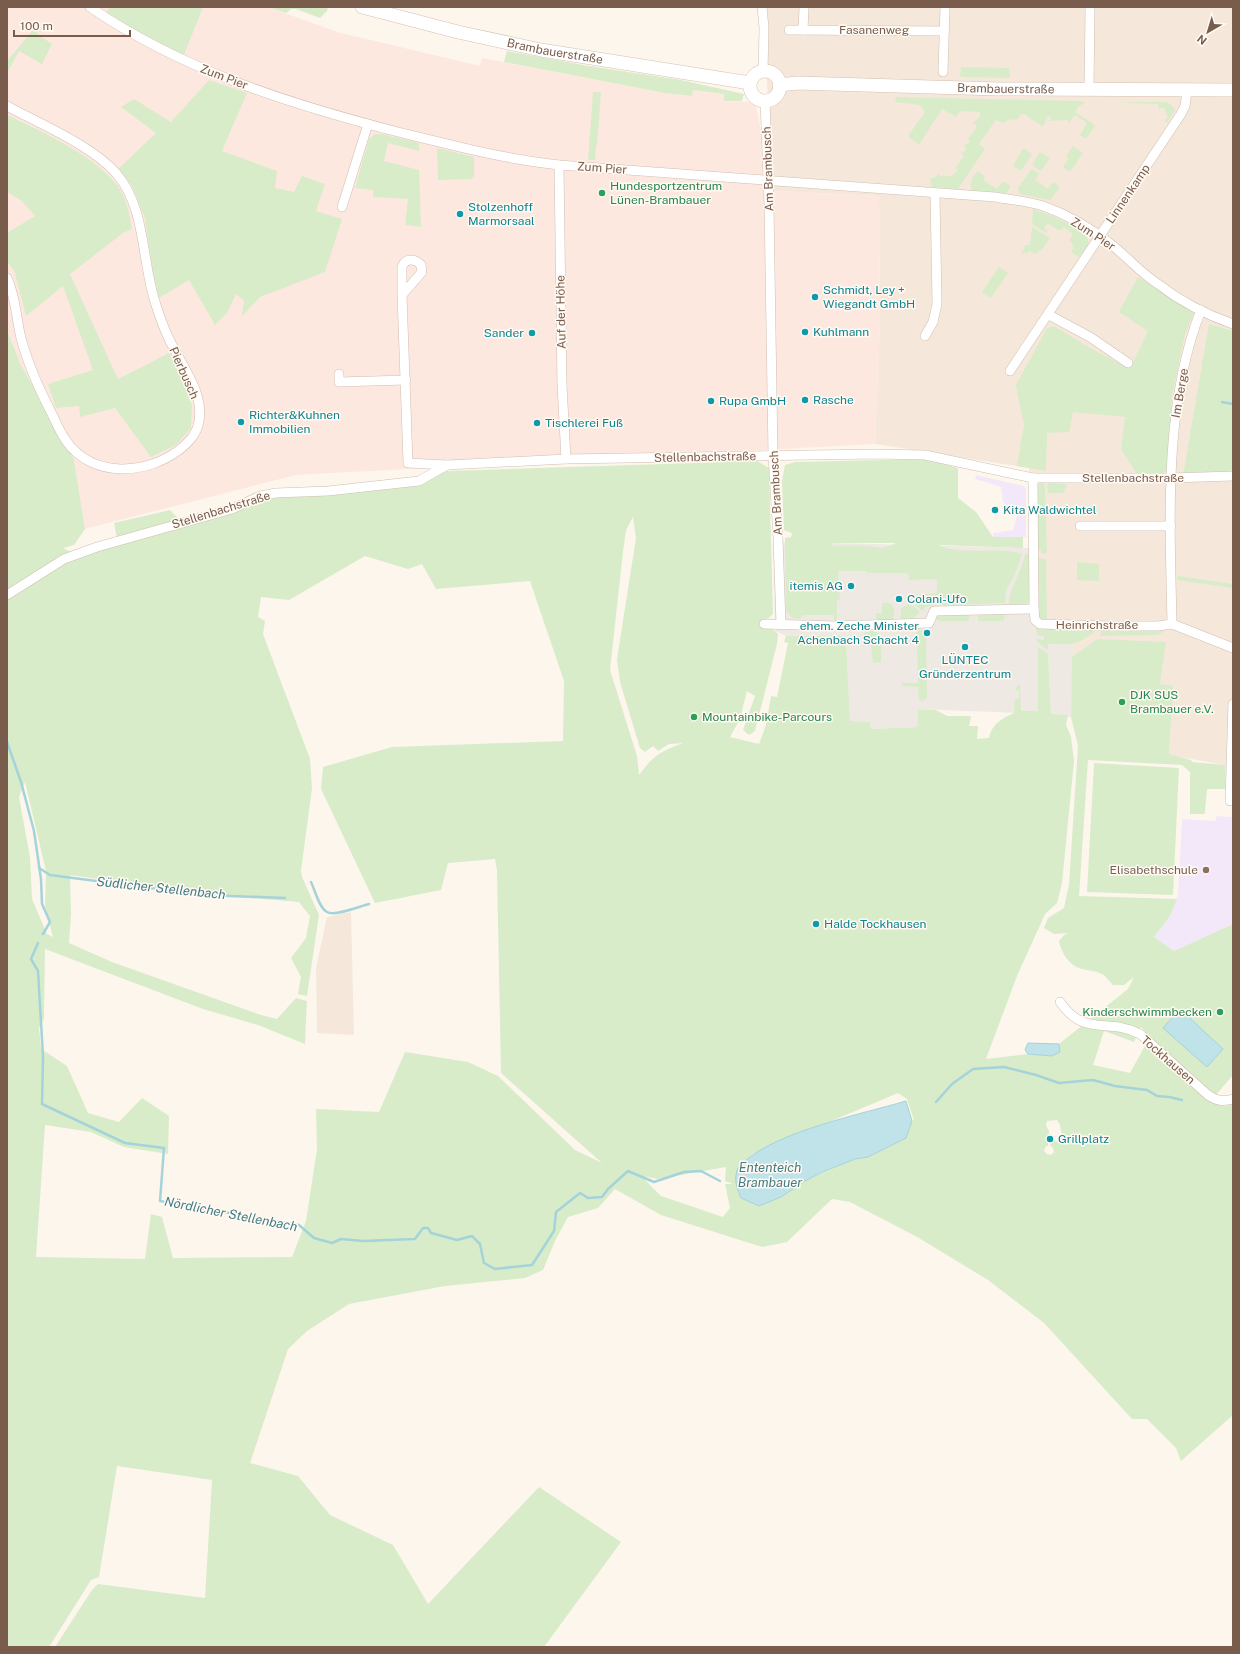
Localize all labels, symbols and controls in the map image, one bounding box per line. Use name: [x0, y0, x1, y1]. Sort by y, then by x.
scale bar: [14, 12, 130, 38]
north arrow: [1188, 12, 1228, 52]
text: 100 m: [20, 19, 53, 33]
street label: Fasanenweg: [839, 23, 909, 37]
text: N: [1195, 33, 1209, 47]
street label: Brambauerstraße: [505, 36, 604, 67]
street label: Zum Pier: [198, 61, 250, 93]
street label: Brambauerstraße: [957, 81, 1055, 96]
street label: Am Brambusch: [760, 126, 776, 212]
street label: Zum Pier: [577, 159, 628, 177]
street label: Linnenkamp: [1103, 162, 1153, 226]
place label: Hundesportzentrum Lünen-Brambauer: [610, 179, 722, 207]
marker: Hundesportzentrum Lünen-Brambauer: [597, 188, 607, 198]
place label: Stolzenhoff Marmorsaal: [468, 200, 535, 228]
marker: Stolzenhoff Marmorsaal: [455, 209, 465, 219]
street label: Zum Pier: [1068, 215, 1118, 254]
street label: Auf der Höhe: [553, 275, 569, 349]
place label: Schmidt, Ley + Wiegandt GmbH: [823, 283, 915, 311]
marker: Schmidt, Ley + Wiegandt GmbH: [810, 292, 820, 302]
place label: Kuhlmann: [813, 325, 869, 339]
place label: Sander: [484, 326, 524, 340]
marker: Kuhlmann: [800, 327, 810, 337]
marker: Sander: [527, 328, 537, 338]
street label: Pierbusch: [166, 345, 202, 401]
street label: Im Berge: [1169, 367, 1191, 419]
place label: Rasche: [813, 393, 854, 407]
place label: Rupa GmbH: [719, 394, 786, 408]
marker: Rasche: [800, 395, 810, 405]
marker: Rupa GmbH: [706, 396, 716, 406]
place label: Richter&Kuhnen Immobilien: [249, 408, 340, 436]
place label: Tischlerei Fuß: [545, 416, 623, 430]
marker: Richter&Kuhnen Immobilien: [236, 417, 246, 427]
marker: Tischlerei Fuß: [532, 418, 542, 428]
street label: Stellenbachstraße: [654, 449, 756, 465]
street label: Am Brambusch: [767, 450, 785, 536]
street label: Stellenbachstraße: [1082, 471, 1184, 485]
street label: Stellenbachstraße: [170, 488, 272, 532]
place label: Kita Waldwichtel: [1003, 503, 1097, 517]
marker: Kita Waldwichtel: [990, 505, 1000, 515]
place label: itemis AG: [790, 579, 843, 593]
marker: itemis AG: [846, 581, 856, 591]
place label: Colani-Ufo: [907, 592, 967, 606]
marker: Colani-Ufo: [894, 594, 904, 604]
street label: Heinrichstraße: [1056, 618, 1138, 632]
place label: ehem. Zeche Minister Achenbach Schacht 4: [797, 619, 919, 647]
marker: ehem. Zeche Minister Achenbach Schacht 4: [922, 628, 932, 638]
marker: LÜNTEC Gründerzentrum: [960, 642, 970, 652]
place label: LÜNTEC Gründerzentrum: [919, 653, 1011, 681]
place label: DJK SUS Brambauer e.V.: [1130, 688, 1214, 716]
marker: DJK SUS Brambauer e.V.: [1117, 697, 1127, 707]
place label: Mountainbike-Parcours: [702, 710, 832, 724]
marker: Mountainbike-Parcours: [689, 712, 699, 722]
place label: Elisabethschule: [1110, 863, 1198, 877]
marker: Elisabethschule: [1201, 865, 1211, 875]
water label: Südlicher Stellenbach: [96, 874, 226, 902]
place label: Halde Tockhausen: [824, 917, 927, 931]
marker: Halde Tockhausen: [811, 919, 821, 929]
place label: Kinderschwimmbecken: [1082, 1005, 1212, 1019]
marker: Kinderschwimmbecken: [1215, 1007, 1225, 1017]
street label: Tockhausen: [1138, 1033, 1198, 1087]
place label: Grillplatz: [1058, 1132, 1109, 1146]
marker: Grillplatz: [1045, 1134, 1055, 1144]
water label: Ententeich Brambauer: [738, 1160, 802, 1190]
water label: Nördlicher Stellenbach: [163, 1194, 299, 1234]

